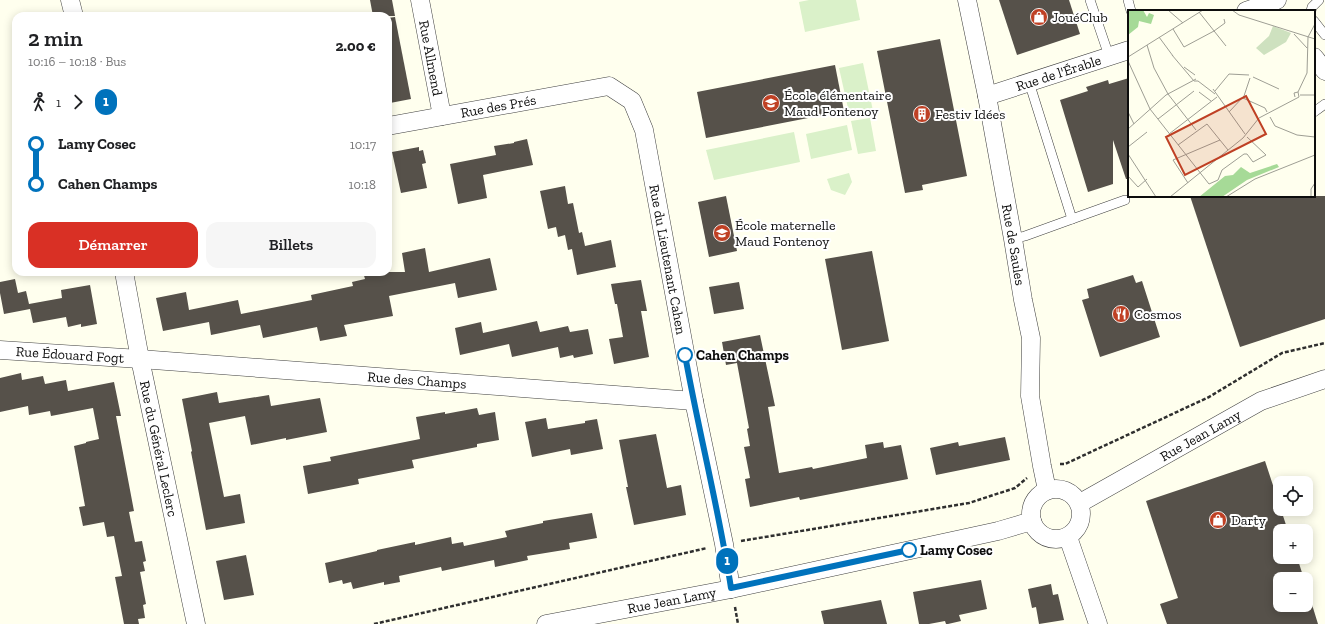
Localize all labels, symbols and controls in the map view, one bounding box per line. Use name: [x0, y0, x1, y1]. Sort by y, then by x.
shop icon: JouéClub: [1029, 7, 1049, 27]
place label: JouéClub: [1052, 9, 1108, 26]
inset map: [1128, 10, 1315, 197]
street label: Rue Allmend: [415, 19, 446, 98]
text: 2 min: [28, 25, 83, 52]
text: 2.00 €: [336, 37, 376, 55]
street label: Rue de l'Érable: [1014, 51, 1104, 95]
text: 10:16 – 10:18 · Bus: [28, 54, 126, 69]
place label: École élémentaire Maud Fontenoy: [784, 87, 892, 120]
icon: walk: [28, 91, 50, 113]
icon: forward: [67, 91, 89, 113]
street label: Rue des Prés: [459, 91, 537, 122]
text: 1: [103, 93, 109, 110]
school or university icon: École élémentaire Maud Fontenoy: [761, 93, 781, 113]
text: 1: [56, 95, 61, 110]
building icon: Festiv Idées: [912, 104, 932, 124]
place label: Festiv Idées: [935, 106, 1005, 123]
text: Lamy Cosec: [58, 135, 136, 153]
text: 10:17: [350, 137, 376, 152]
text: Cahen Champs: [58, 175, 157, 193]
text: 10:18: [349, 177, 376, 192]
street label: Rue du Lieutenant Cahen: [645, 183, 690, 336]
street label: Rue de Saules: [998, 203, 1028, 287]
place label: École maternelle Maud Fontenoy: [735, 217, 836, 250]
button: Démarrer: [28, 222, 198, 268]
button: Billets: [206, 222, 376, 268]
school or university icon: École maternelle Maud Fontenoy: [712, 223, 732, 243]
restaurant icon: Cosmos: [1111, 304, 1131, 324]
place label: Cosmos: [1134, 306, 1182, 323]
street label: Rue Édouard Fogt: [15, 343, 125, 367]
marker: Cahen Champs: [677, 347, 693, 363]
place label: Cahen Champs: [696, 347, 789, 364]
street label: Rue des Champs: [367, 368, 467, 393]
street label: Rue du Général Leclerc: [136, 379, 181, 518]
street label: Rue Jean Lamy: [1157, 406, 1245, 465]
map controls: [1273, 476, 1313, 612]
button: locate: [1273, 476, 1313, 516]
shop icon: Darty: [1208, 510, 1228, 530]
place label: Darty: [1231, 512, 1267, 529]
button: +: [1273, 524, 1313, 564]
marker: Lamy Cosec: [901, 542, 917, 558]
place label: Lamy Cosec: [920, 542, 993, 559]
line badge: 1: [714, 548, 740, 574]
text: 1: [724, 552, 730, 569]
button: −: [1273, 572, 1313, 612]
street label: Rue Jean Lamy: [626, 584, 718, 617]

